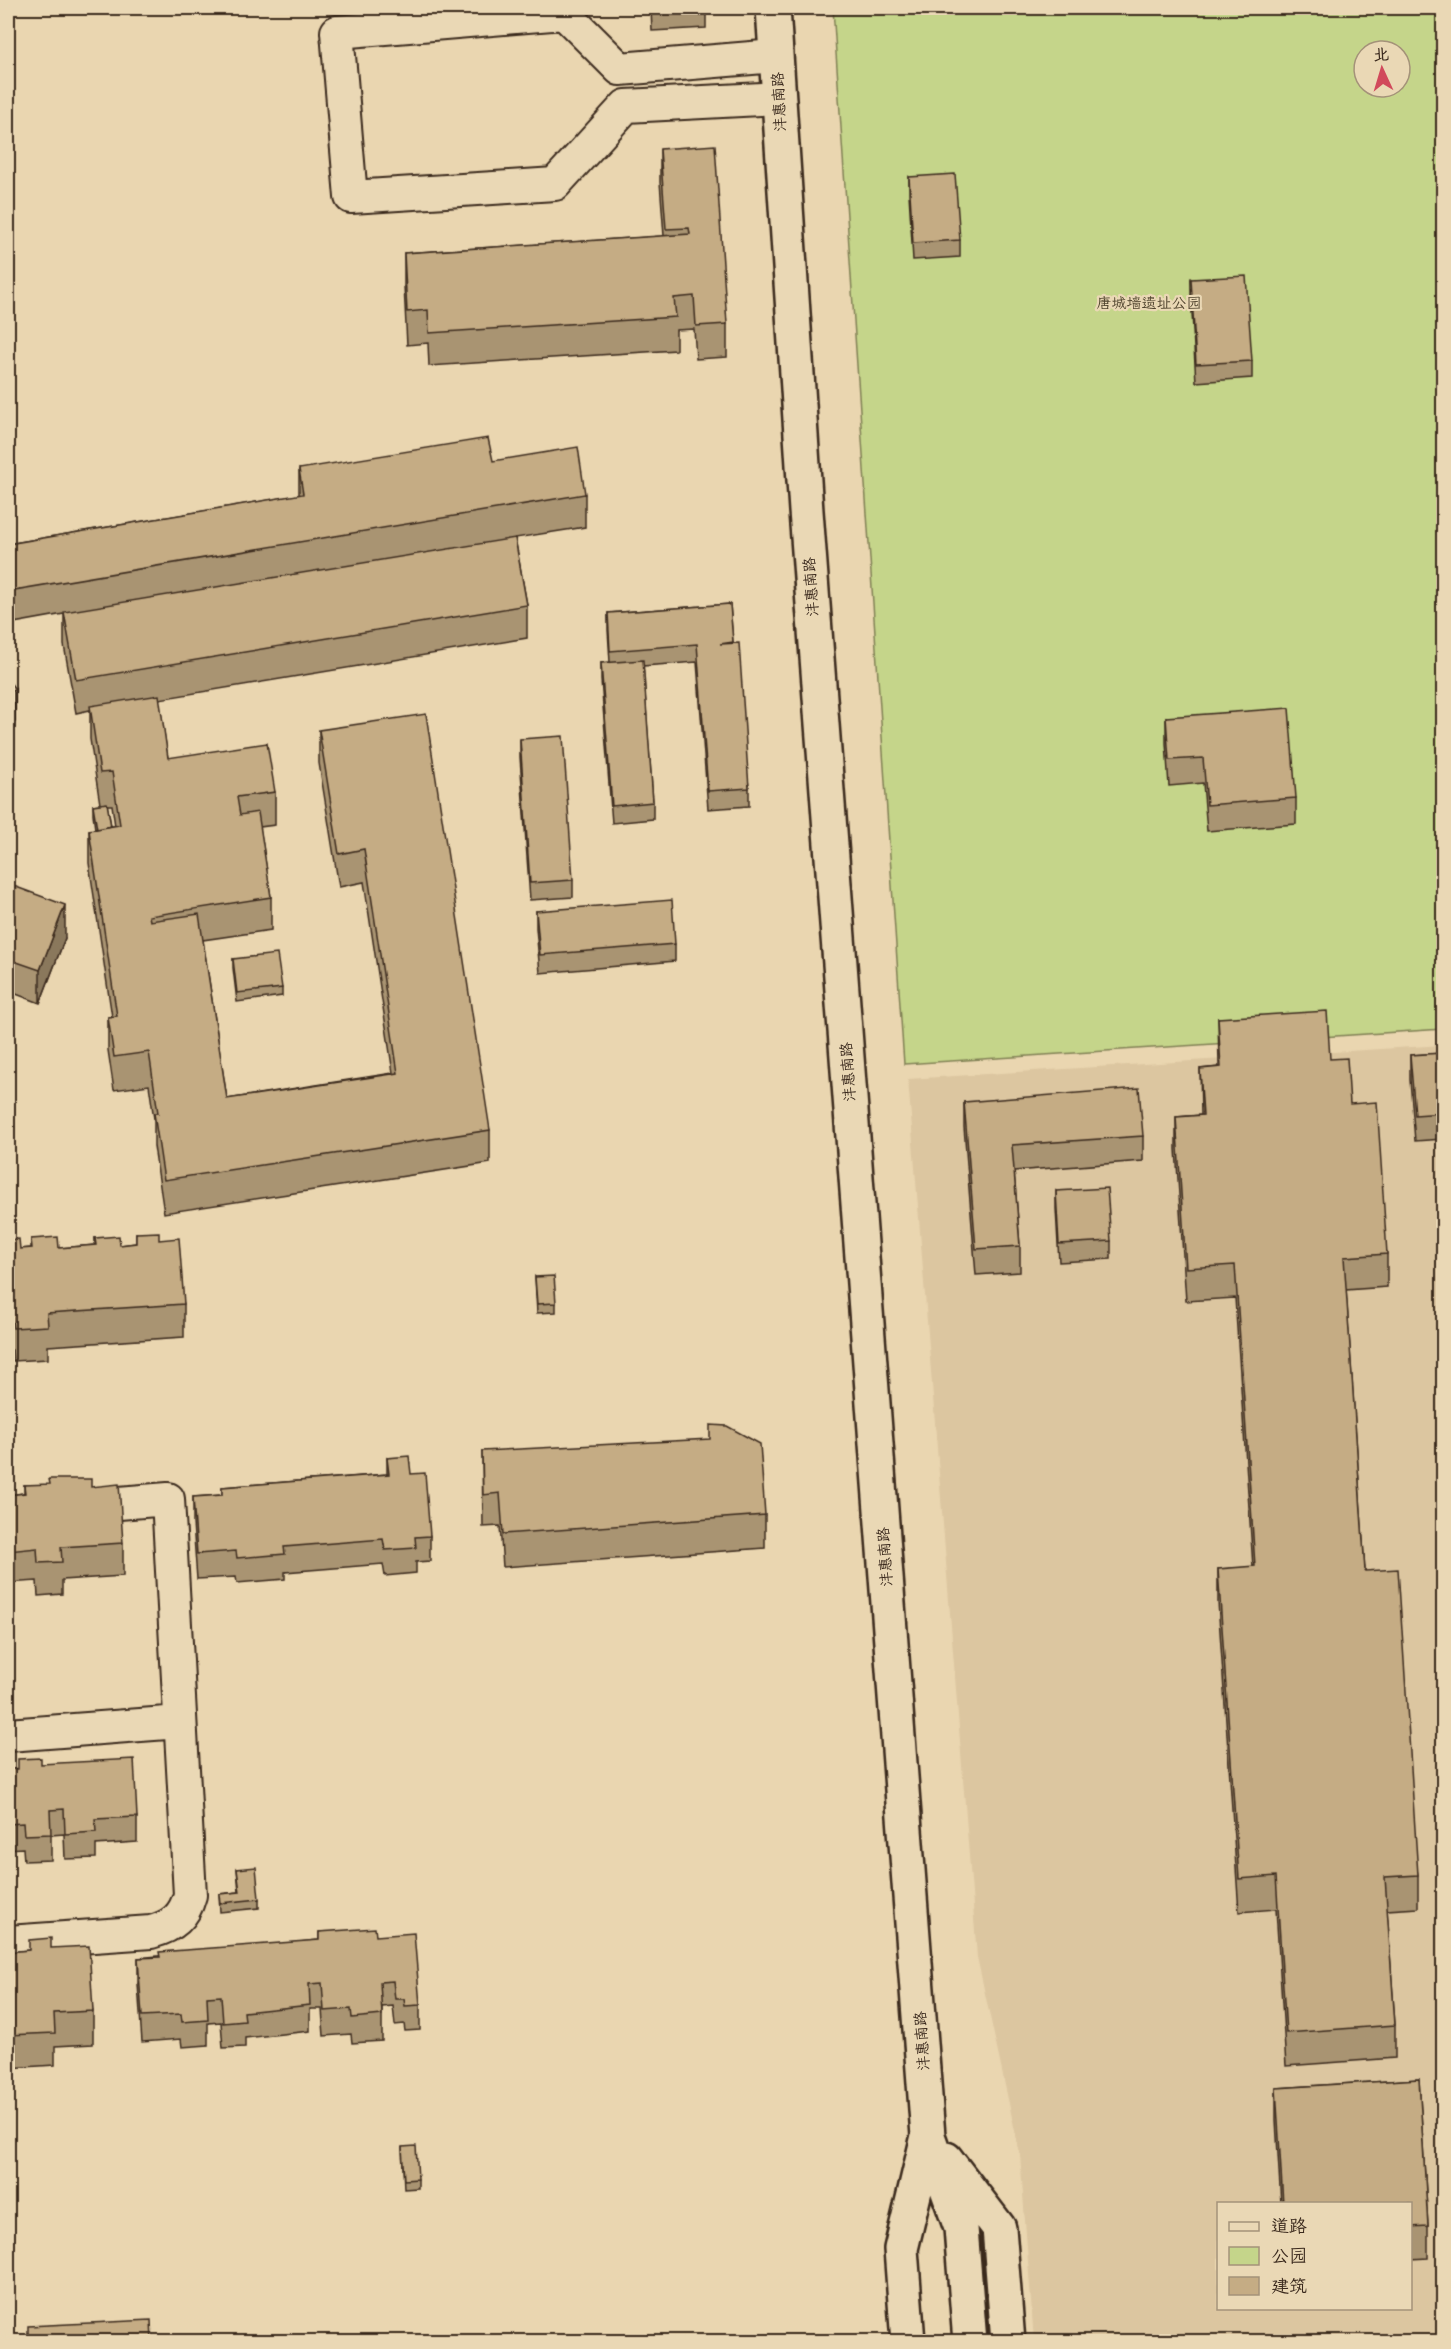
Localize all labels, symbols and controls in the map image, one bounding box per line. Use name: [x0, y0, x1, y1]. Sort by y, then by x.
north arrow: [1352, 39, 1412, 99]
text: 北: [1372, 44, 1390, 66]
street label: 沣惠南路: [767, 72, 791, 132]
park label: 唐城墙遗址公园: [1096, 293, 1202, 313]
street label: 沣惠南路: [799, 556, 823, 618]
street label: 沣惠南路: [836, 1041, 860, 1103]
street label: 沣惠南路: [873, 1526, 897, 1588]
street label: 沣惠南路: [910, 2010, 934, 2072]
legend: [1217, 2202, 1412, 2310]
text: 道路: [1271, 2214, 1307, 2238]
text: 公园: [1271, 2244, 1307, 2268]
text: 建筑: [1271, 2274, 1307, 2298]

